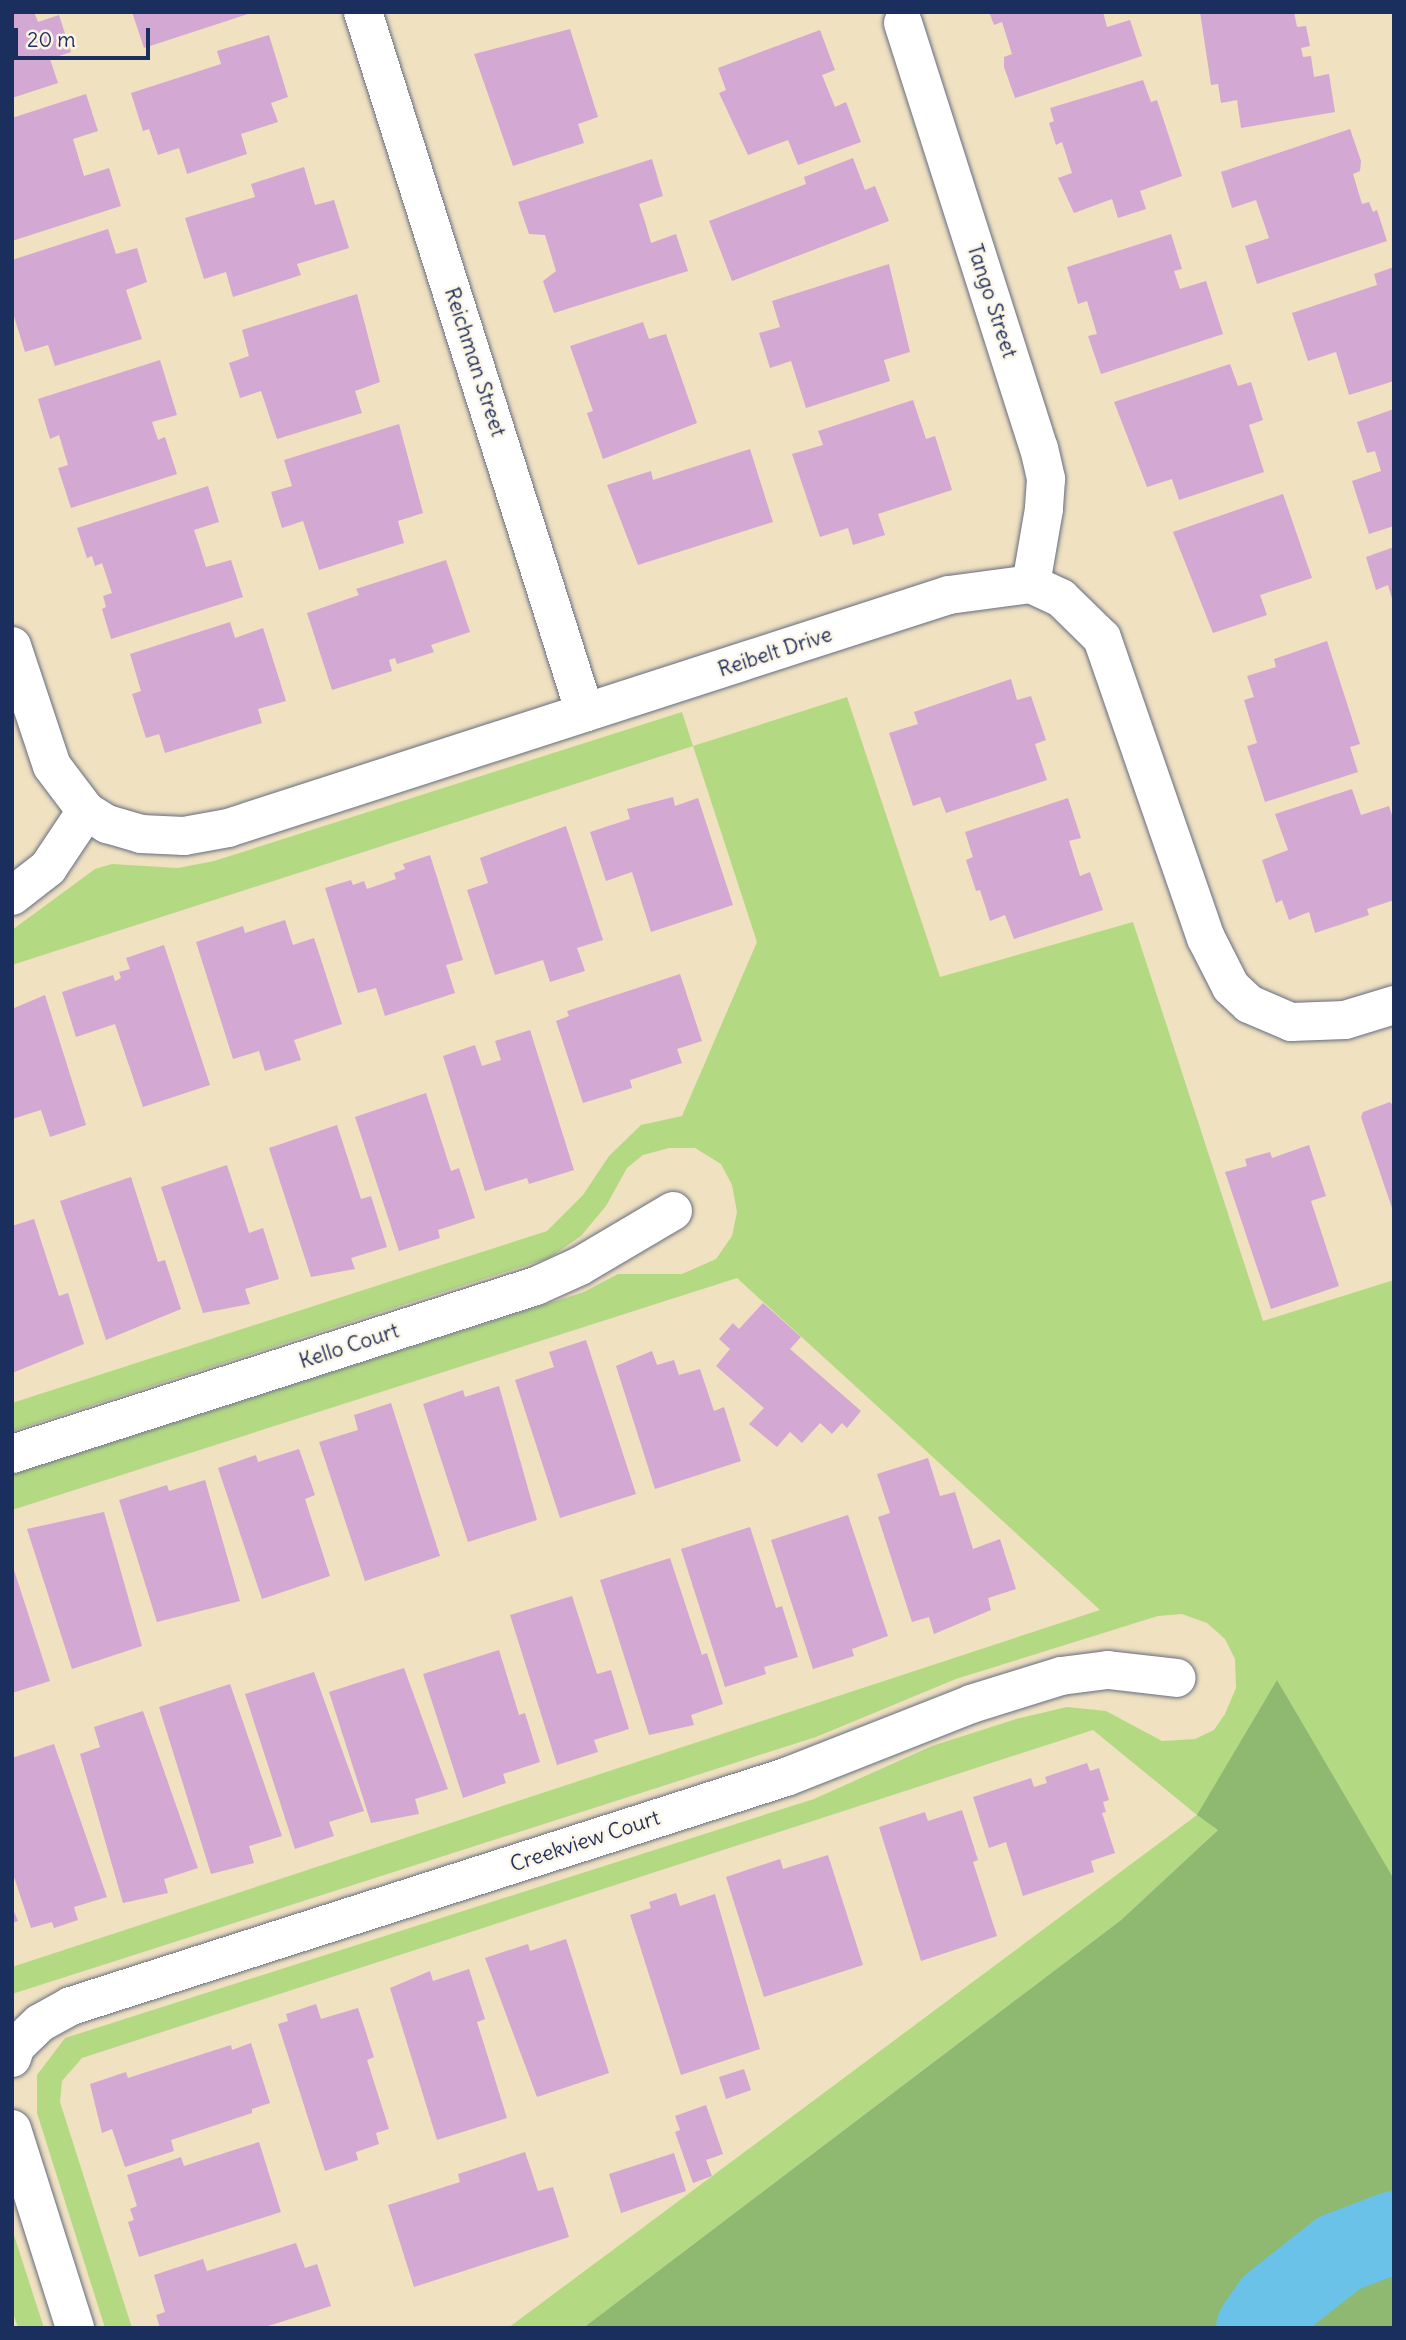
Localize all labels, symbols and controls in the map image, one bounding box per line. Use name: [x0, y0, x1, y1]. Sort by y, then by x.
scale bar: [18, 14, 154, 58]
text: 20 m: [27, 26, 76, 53]
street label: Tango Street: [962, 241, 1022, 361]
street label: Reichman Street: [439, 284, 511, 440]
street label: Reibelt Drive: [715, 622, 835, 682]
street label: Kello Court: [296, 1318, 402, 1374]
street label: Creekview Court: [507, 1805, 663, 1877]

